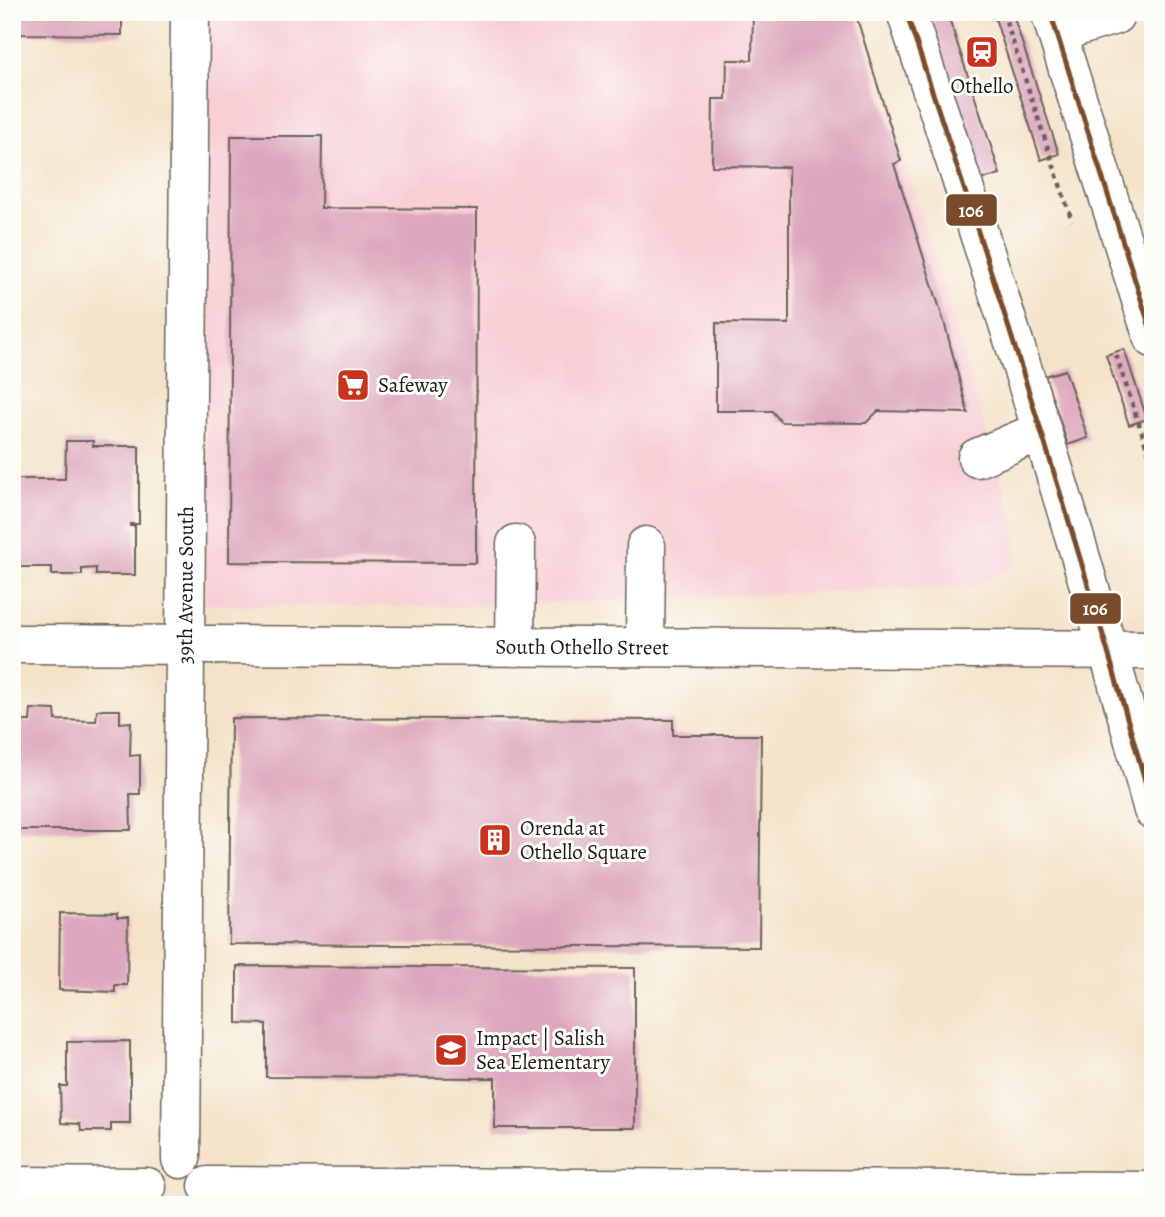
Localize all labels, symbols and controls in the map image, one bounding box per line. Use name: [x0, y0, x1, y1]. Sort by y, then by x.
station icon: Othello: [963, 33, 1001, 71]
place label: Othello: [951, 72, 1013, 100]
line badge: 106: [945, 193, 998, 227]
text: 106: [958, 198, 984, 224]
supermarket icon: Safeway: [334, 366, 372, 404]
place label: Safeway: [378, 371, 448, 399]
street label: 39th Avenue South: [171, 506, 200, 664]
line badge: 106: [1069, 592, 1122, 625]
text: 106: [1082, 596, 1108, 622]
street label: South Othello Street: [495, 633, 669, 661]
place label: Orenda at Othello Square: [520, 814, 647, 866]
building icon: Orenda at Othello Square: [476, 821, 514, 859]
place label: Impact | Salish Sea Elementary: [476, 1024, 610, 1076]
school or university icon: Impact | Salish Sea Elementary: [432, 1031, 470, 1069]

